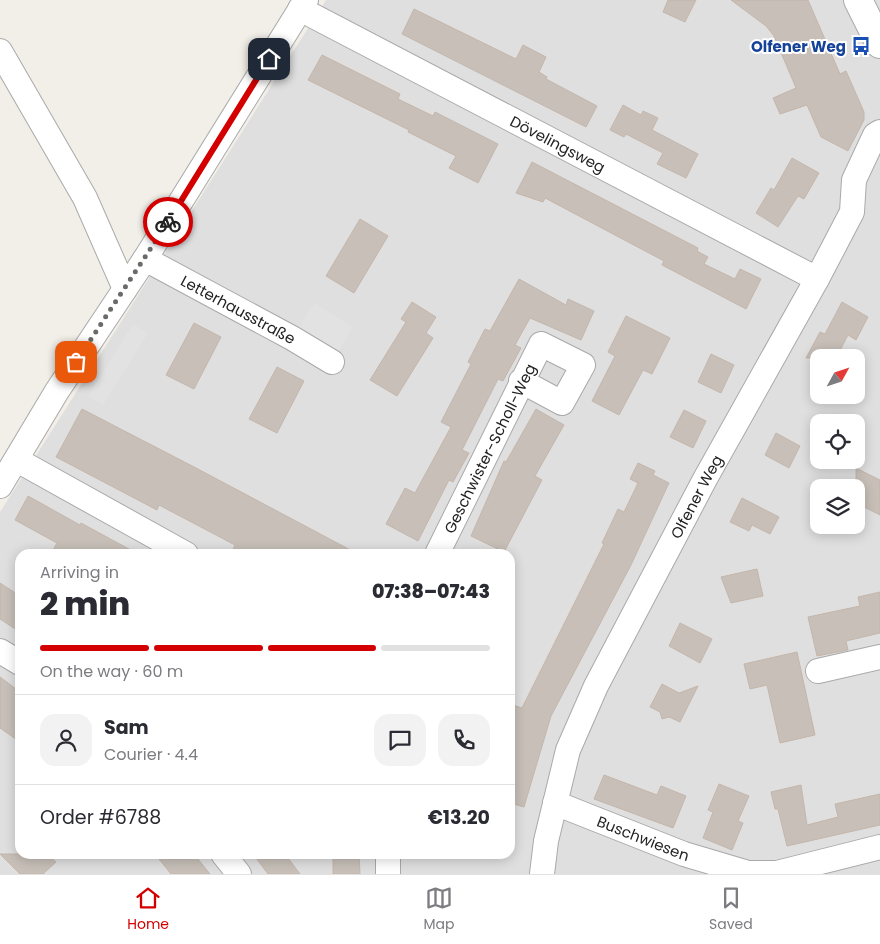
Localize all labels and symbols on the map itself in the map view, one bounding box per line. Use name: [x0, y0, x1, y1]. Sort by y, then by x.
bus stop icon: Olfener Weg: [850, 35, 872, 57]
place label: Olfener Weg: [751, 36, 846, 57]
pin: [248, 38, 290, 80]
street label: Dövelingsweg: [507, 110, 609, 177]
courier: [143, 197, 193, 247]
street label: Letterhausstraße: [177, 270, 299, 349]
pin: [55, 341, 97, 383]
north arrow: [810, 349, 865, 404]
street label: Geschwister-Scholl-Weg: [438, 360, 540, 537]
street label: Olfener Weg: [665, 451, 727, 542]
street label: Buschwiesen: [594, 810, 692, 865]

